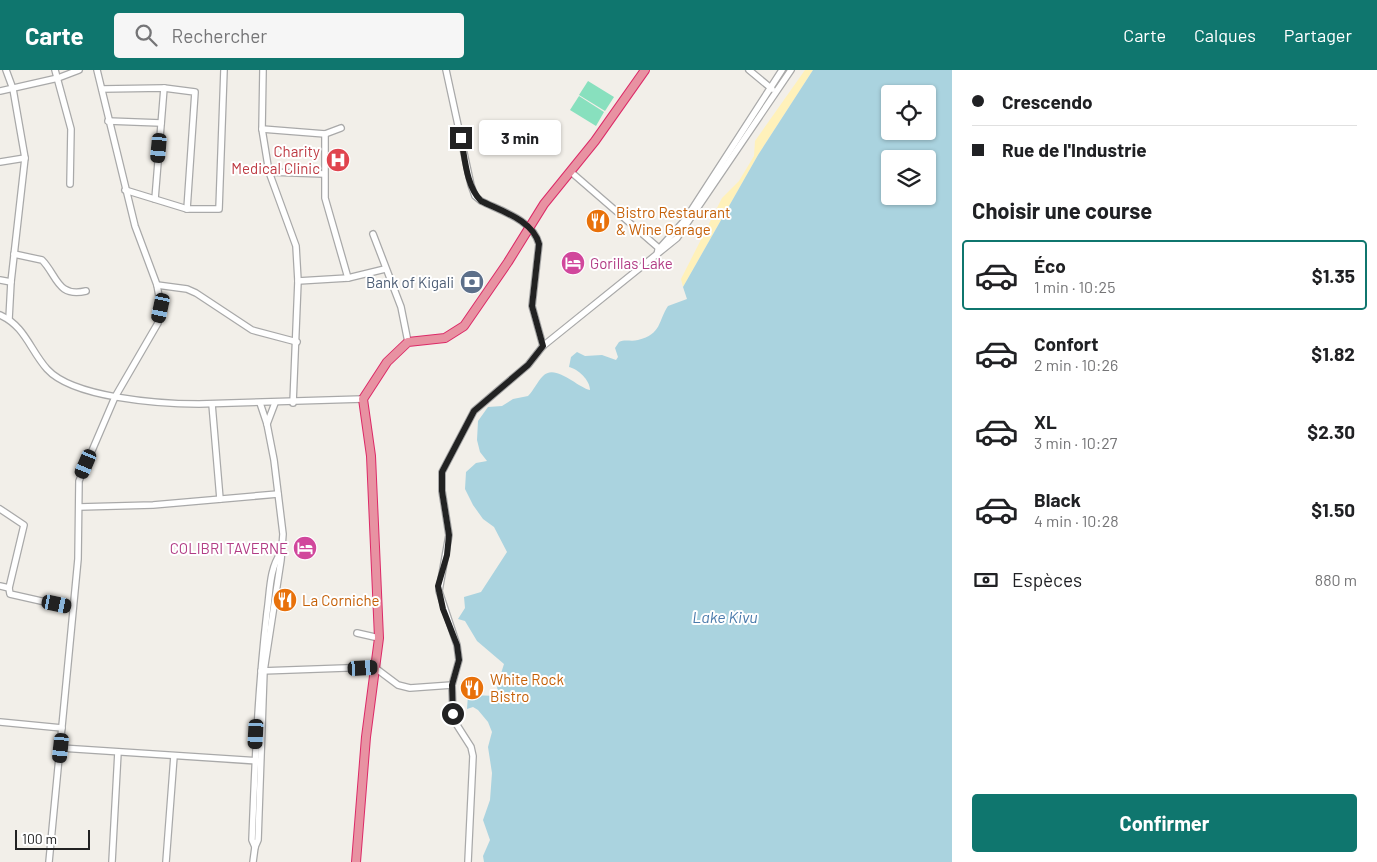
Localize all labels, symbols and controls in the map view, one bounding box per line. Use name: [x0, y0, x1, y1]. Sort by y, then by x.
search box: [114, 13, 464, 58]
text: Carte: [25, 21, 84, 50]
icon: search: [132, 21, 160, 49]
text: Rechercher: [172, 24, 267, 47]
text: Carte: [1123, 24, 1166, 46]
text: Calques: [1194, 24, 1256, 46]
text: Partager: [1284, 24, 1352, 46]
map controls: [881, 85, 936, 205]
button: locate: [881, 85, 936, 140]
text: Crescendo: [1002, 90, 1093, 113]
callout: 3 min: [478, 120, 561, 156]
route end: [450, 127, 472, 149]
text: 3 min: [501, 128, 539, 147]
car: [150, 132, 167, 164]
text: Rue de l'Industrie: [1002, 138, 1147, 161]
place label: Charity Medical Clinic: [231, 142, 320, 177]
hospital icon: Charity Medical Clinic: [325, 147, 351, 173]
button: layers: [881, 150, 936, 205]
text: Choisir une course: [972, 197, 1152, 223]
place label: Bistro Restaurant & Wine Garage: [616, 203, 730, 238]
restaurant icon: Bistro Restaurant & Wine Garage: [585, 208, 611, 234]
hotel icon: Gorillas Lake: [560, 250, 586, 276]
icon: car: [974, 253, 1019, 298]
place label: Gorillas Lake: [590, 254, 673, 272]
text: Éco: [1034, 254, 1066, 277]
text: $1.35: [1312, 264, 1355, 287]
bank icon: Bank of Kigali: [459, 269, 485, 295]
place label: Bank of Kigali: [366, 273, 454, 291]
text: 1 min · 10:25: [1034, 277, 1115, 296]
car: [150, 292, 171, 324]
icon: car: [974, 331, 1019, 376]
text: Confort: [1034, 332, 1098, 355]
text: $1.82: [1311, 342, 1355, 365]
text: 2 min · 10:26: [1034, 355, 1118, 374]
icon: car: [974, 409, 1019, 454]
text: XL: [1034, 410, 1057, 433]
text: $2.30: [1307, 420, 1355, 443]
text: 3 min · 10:27: [1034, 433, 1117, 452]
car: [73, 447, 98, 481]
icon: car: [974, 487, 1019, 532]
text: Black: [1034, 488, 1081, 511]
text: $1.50: [1311, 498, 1355, 521]
text: 4 min · 10:28: [1034, 511, 1119, 530]
hotel icon: COLIBRI TAVERNE: [292, 535, 318, 561]
place label: COLIBRI TAVERNE: [170, 539, 288, 557]
icon: cash: [972, 566, 1000, 594]
text: Espèces: [1012, 568, 1082, 591]
text: 880 m: [1315, 570, 1357, 589]
restaurant icon: La Corniche: [272, 587, 298, 613]
place label: La Corniche: [302, 591, 380, 609]
car: [40, 594, 73, 614]
water label: Lake Kivu: [692, 607, 758, 626]
car: [347, 660, 378, 676]
place label: White Rock Bistro: [490, 670, 564, 705]
restaurant icon: White Rock Bistro: [459, 675, 485, 701]
route start: [442, 703, 464, 725]
car: [247, 719, 264, 749]
car: [51, 732, 70, 764]
button: Confirmer: [972, 794, 1357, 852]
scale bar: [15, 827, 90, 850]
text: 100 m: [22, 830, 57, 847]

